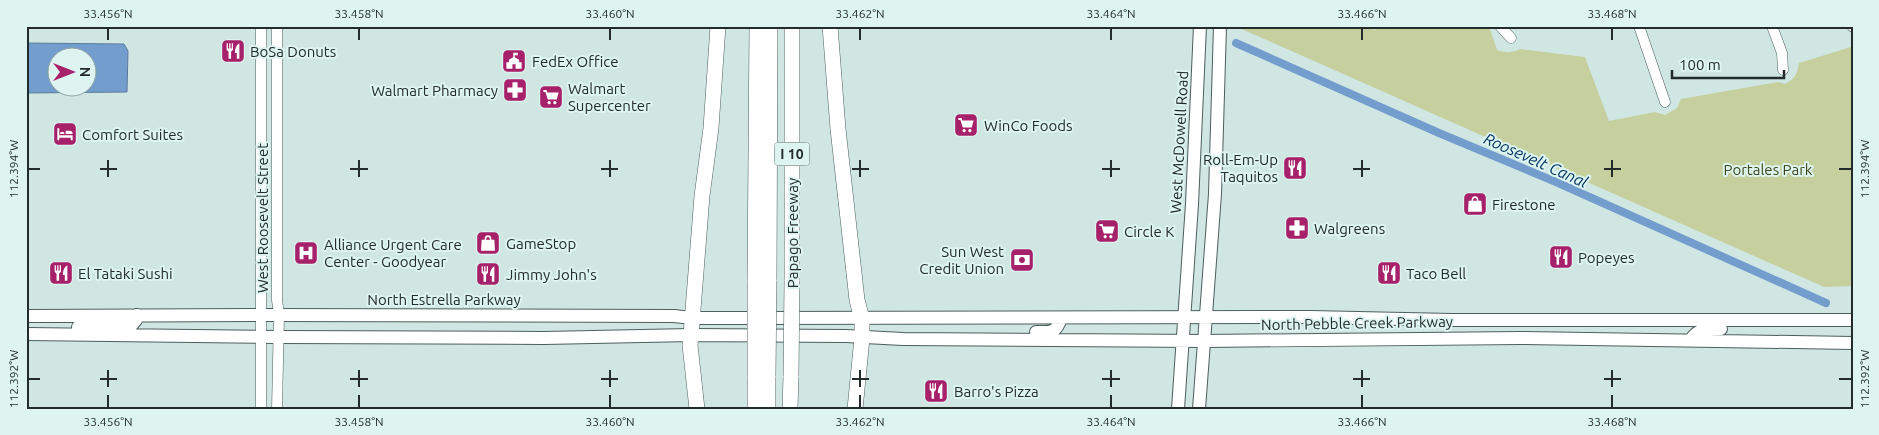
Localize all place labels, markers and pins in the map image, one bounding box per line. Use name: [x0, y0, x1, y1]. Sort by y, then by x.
restaurant icon: BoSa Donuts: [220, 38, 246, 64]
place label: BoSa Donuts: [250, 43, 336, 60]
public building icon: FedEx Office: [501, 48, 527, 74]
place label: FedEx Office: [532, 53, 618, 70]
pharmacy icon: Walmart Pharmacy: [502, 77, 528, 103]
place label: Walmart Supercenter: [568, 80, 651, 114]
place label: Walmart Pharmacy: [371, 82, 498, 99]
supermarket icon: Walmart Supercenter: [538, 84, 564, 110]
supermarket icon: WinCo Foods: [953, 112, 979, 138]
place label: WinCo Foods: [984, 117, 1073, 134]
hotel icon: Comfort Suites: [52, 121, 78, 147]
place label: Comfort Suites: [82, 126, 183, 143]
place label: Roll-Em-Up Taquitos: [1203, 151, 1278, 185]
restaurant icon: Roll-Em-Up Taquitos: [1282, 155, 1308, 181]
shop icon: Firestone: [1462, 191, 1488, 217]
place label: Firestone: [1492, 196, 1555, 213]
pharmacy icon: Walgreens: [1284, 215, 1310, 241]
supermarket icon: Circle K: [1094, 218, 1120, 244]
place label: Walgreens: [1314, 220, 1385, 237]
place label: Circle K: [1124, 223, 1174, 240]
shop icon: GameStop: [475, 230, 501, 256]
place label: GameStop: [506, 235, 576, 252]
place label: Alliance Urgent Care Center - Goodyear: [324, 236, 462, 270]
hospital icon: Alliance Urgent Care Center - Goodyear: [293, 240, 319, 266]
place label: Sun West Credit Union: [919, 243, 1004, 277]
restaurant icon: Popeyes: [1548, 244, 1574, 270]
bank icon: Sun West Credit Union: [1009, 247, 1035, 273]
place label: Popeyes: [1578, 249, 1635, 266]
restaurant icon: El Tataki Sushi: [48, 260, 74, 286]
restaurant icon: Taco Bell: [1376, 260, 1402, 286]
restaurant icon: Jimmy John's: [475, 261, 501, 287]
place label: El Tataki Sushi: [78, 265, 173, 282]
place label: Taco Bell: [1406, 265, 1466, 282]
place label: Jimmy John's: [506, 266, 597, 283]
restaurant icon: Barro's Pizza: [923, 378, 949, 404]
place label: Barro's Pizza: [954, 383, 1039, 400]

